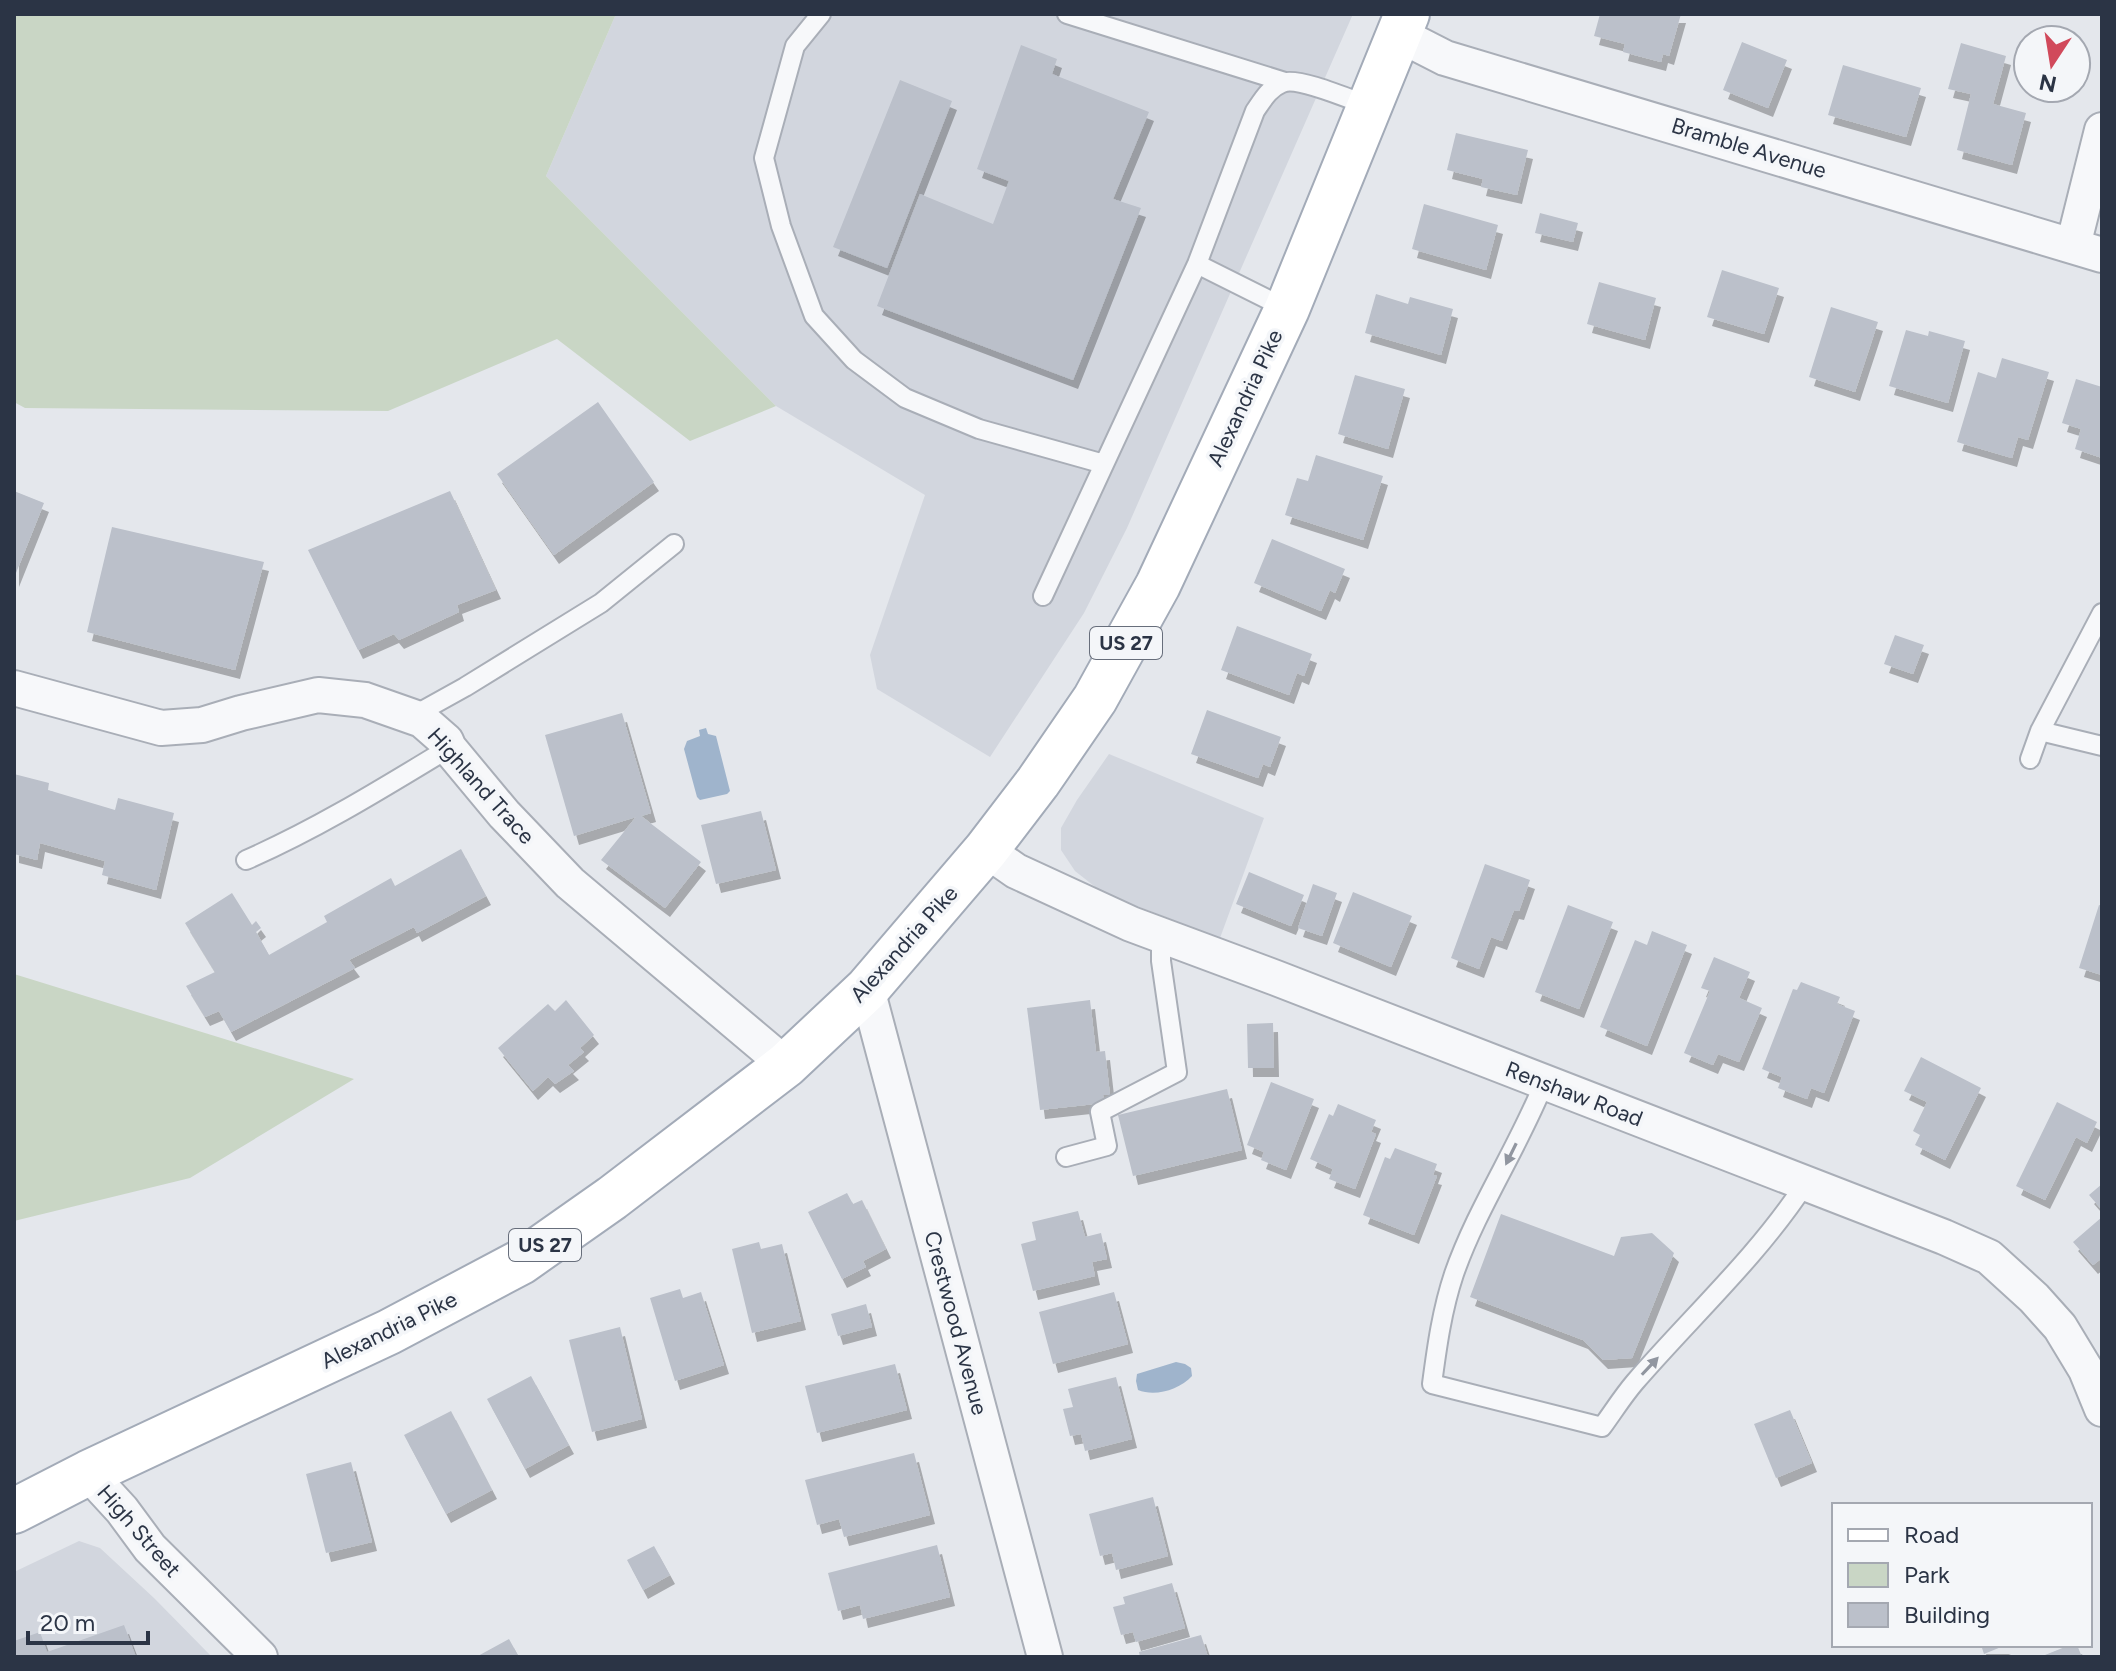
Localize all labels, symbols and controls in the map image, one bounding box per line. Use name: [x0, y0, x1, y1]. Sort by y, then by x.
north arrow: [2012, 24, 2092, 104]
text: N: [2037, 68, 2059, 98]
street label: Bramble Avenue: [1668, 112, 1830, 184]
street label: Alexandria Pike: [1202, 325, 1288, 471]
road number: US 27: [1090, 627, 1162, 659]
street label: Highland Trace: [422, 722, 540, 850]
street label: Alexandria Pike: [844, 880, 964, 1008]
street label: Renshaw Road: [1501, 1055, 1647, 1133]
one-way arrow: [1505, 1142, 1518, 1165]
street label: Crestwood Avenue: [918, 1228, 994, 1418]
road number: US 27: [509, 1229, 581, 1261]
street label: Alexandria Pike: [317, 1285, 461, 1375]
one-way arrow: [1641, 1357, 1659, 1376]
street label: High Street: [91, 1479, 187, 1583]
legend: [1832, 1503, 2092, 1647]
text: Road: [1904, 1520, 1959, 1549]
text: Park: [1904, 1560, 1950, 1589]
scale bar: [28, 1595, 148, 1645]
text: Building: [1904, 1600, 1990, 1629]
text: 20 m: [40, 1608, 95, 1637]

